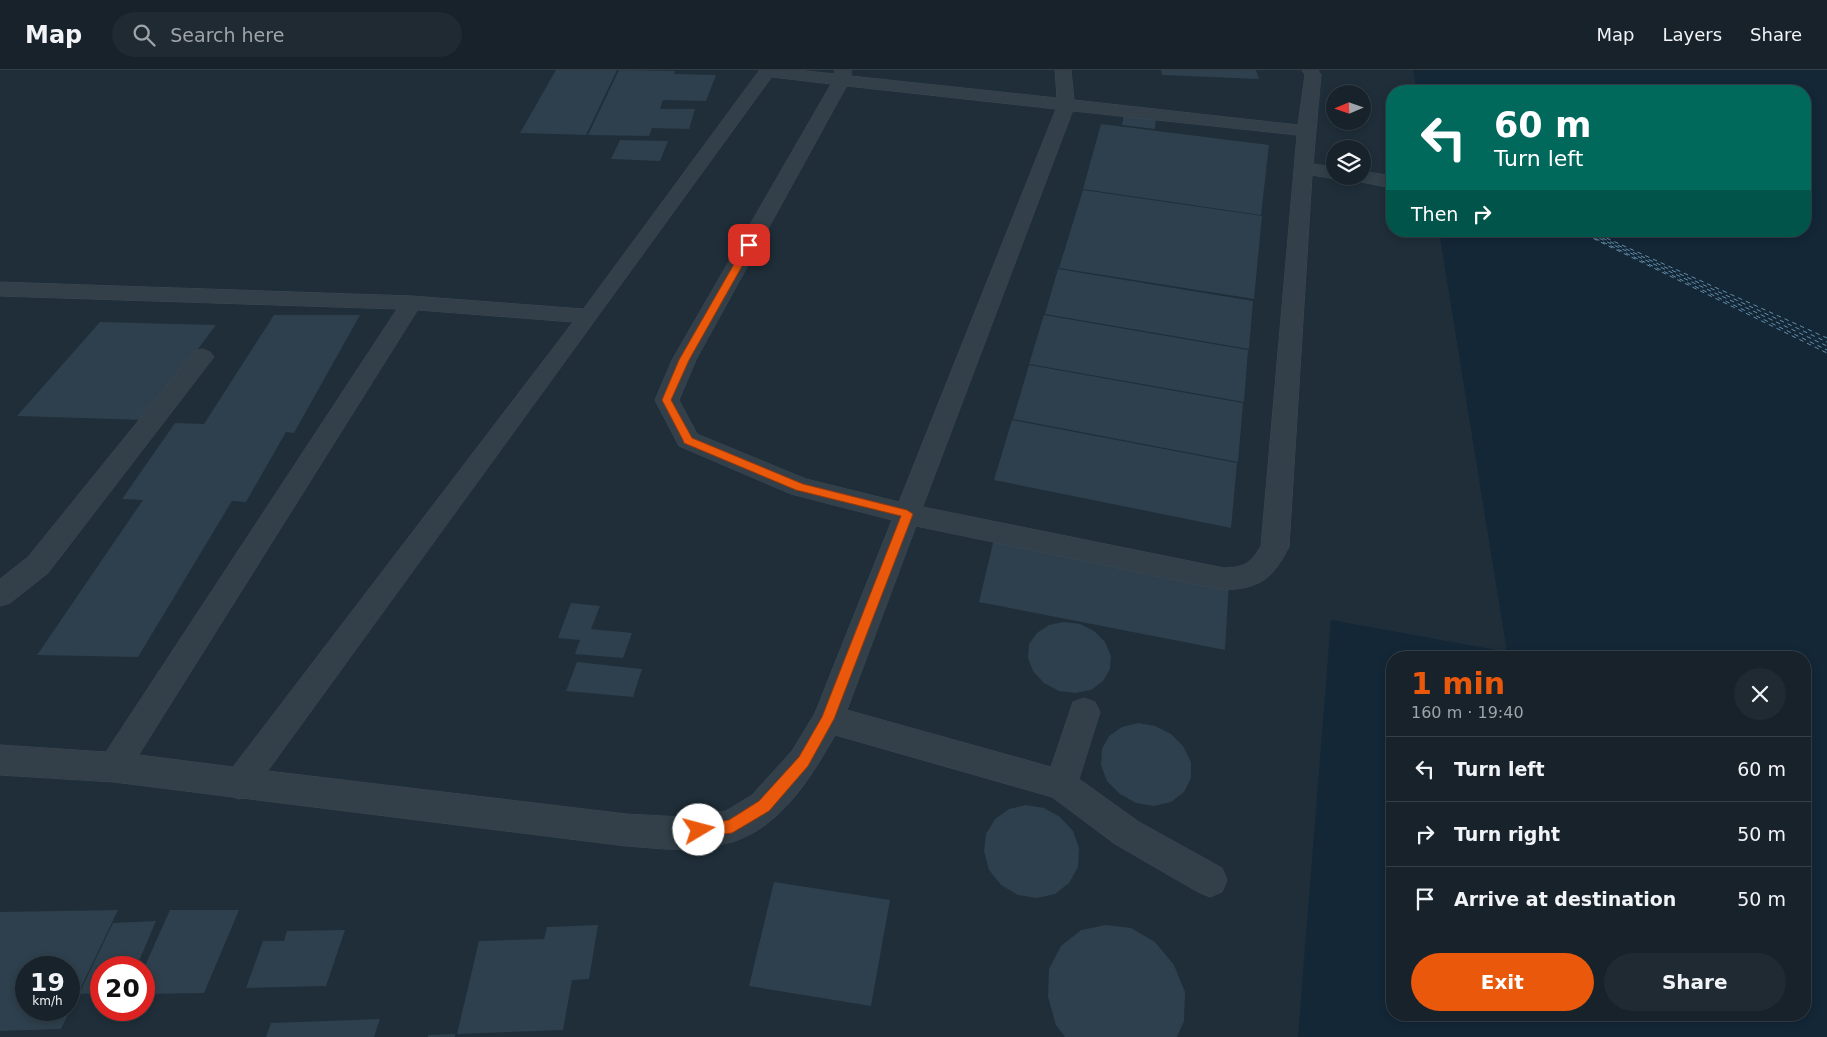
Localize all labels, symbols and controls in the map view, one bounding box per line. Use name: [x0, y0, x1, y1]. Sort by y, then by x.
search box: [112, 12, 462, 57]
text: Map: [25, 21, 82, 49]
icon: search: [130, 21, 158, 49]
text: Search here: [170, 24, 284, 46]
text: Map: [1596, 24, 1634, 45]
text: Layers: [1662, 24, 1722, 45]
text: Share: [1750, 24, 1802, 45]
north arrow: [1326, 85, 1371, 130]
map controls: [1326, 85, 1371, 185]
icon: left: [1411, 105, 1476, 170]
text: 60 m: [1494, 105, 1591, 145]
button: layers: [1326, 140, 1371, 185]
text: Turn left: [1494, 146, 1583, 171]
icon: right: [1468, 200, 1496, 228]
text: Then: [1411, 203, 1458, 225]
pin: [728, 224, 770, 266]
icon: arrive: [735, 231, 763, 259]
text: 1 min: [1411, 666, 1505, 701]
button: close: [1734, 668, 1786, 720]
text: 160 m · 19:40: [1411, 703, 1524, 722]
icon: left: [1411, 755, 1439, 783]
text: Turn left: [1454, 758, 1545, 780]
text: 60 m: [1737, 758, 1786, 780]
position arrow: [672, 803, 724, 855]
icon: right: [1411, 820, 1439, 848]
text: Turn right: [1454, 823, 1560, 845]
text: 50 m: [1737, 823, 1786, 845]
icon: arrive: [1411, 885, 1439, 913]
text: Arrive at destination: [1454, 888, 1676, 910]
text: 50 m: [1737, 888, 1786, 910]
button: Exit: [1411, 953, 1594, 1011]
button: Share: [1604, 953, 1786, 1011]
speed limit sign: 20: [90, 956, 155, 1021]
text: 19: [30, 968, 65, 997]
text: km/h: [32, 994, 63, 1008]

